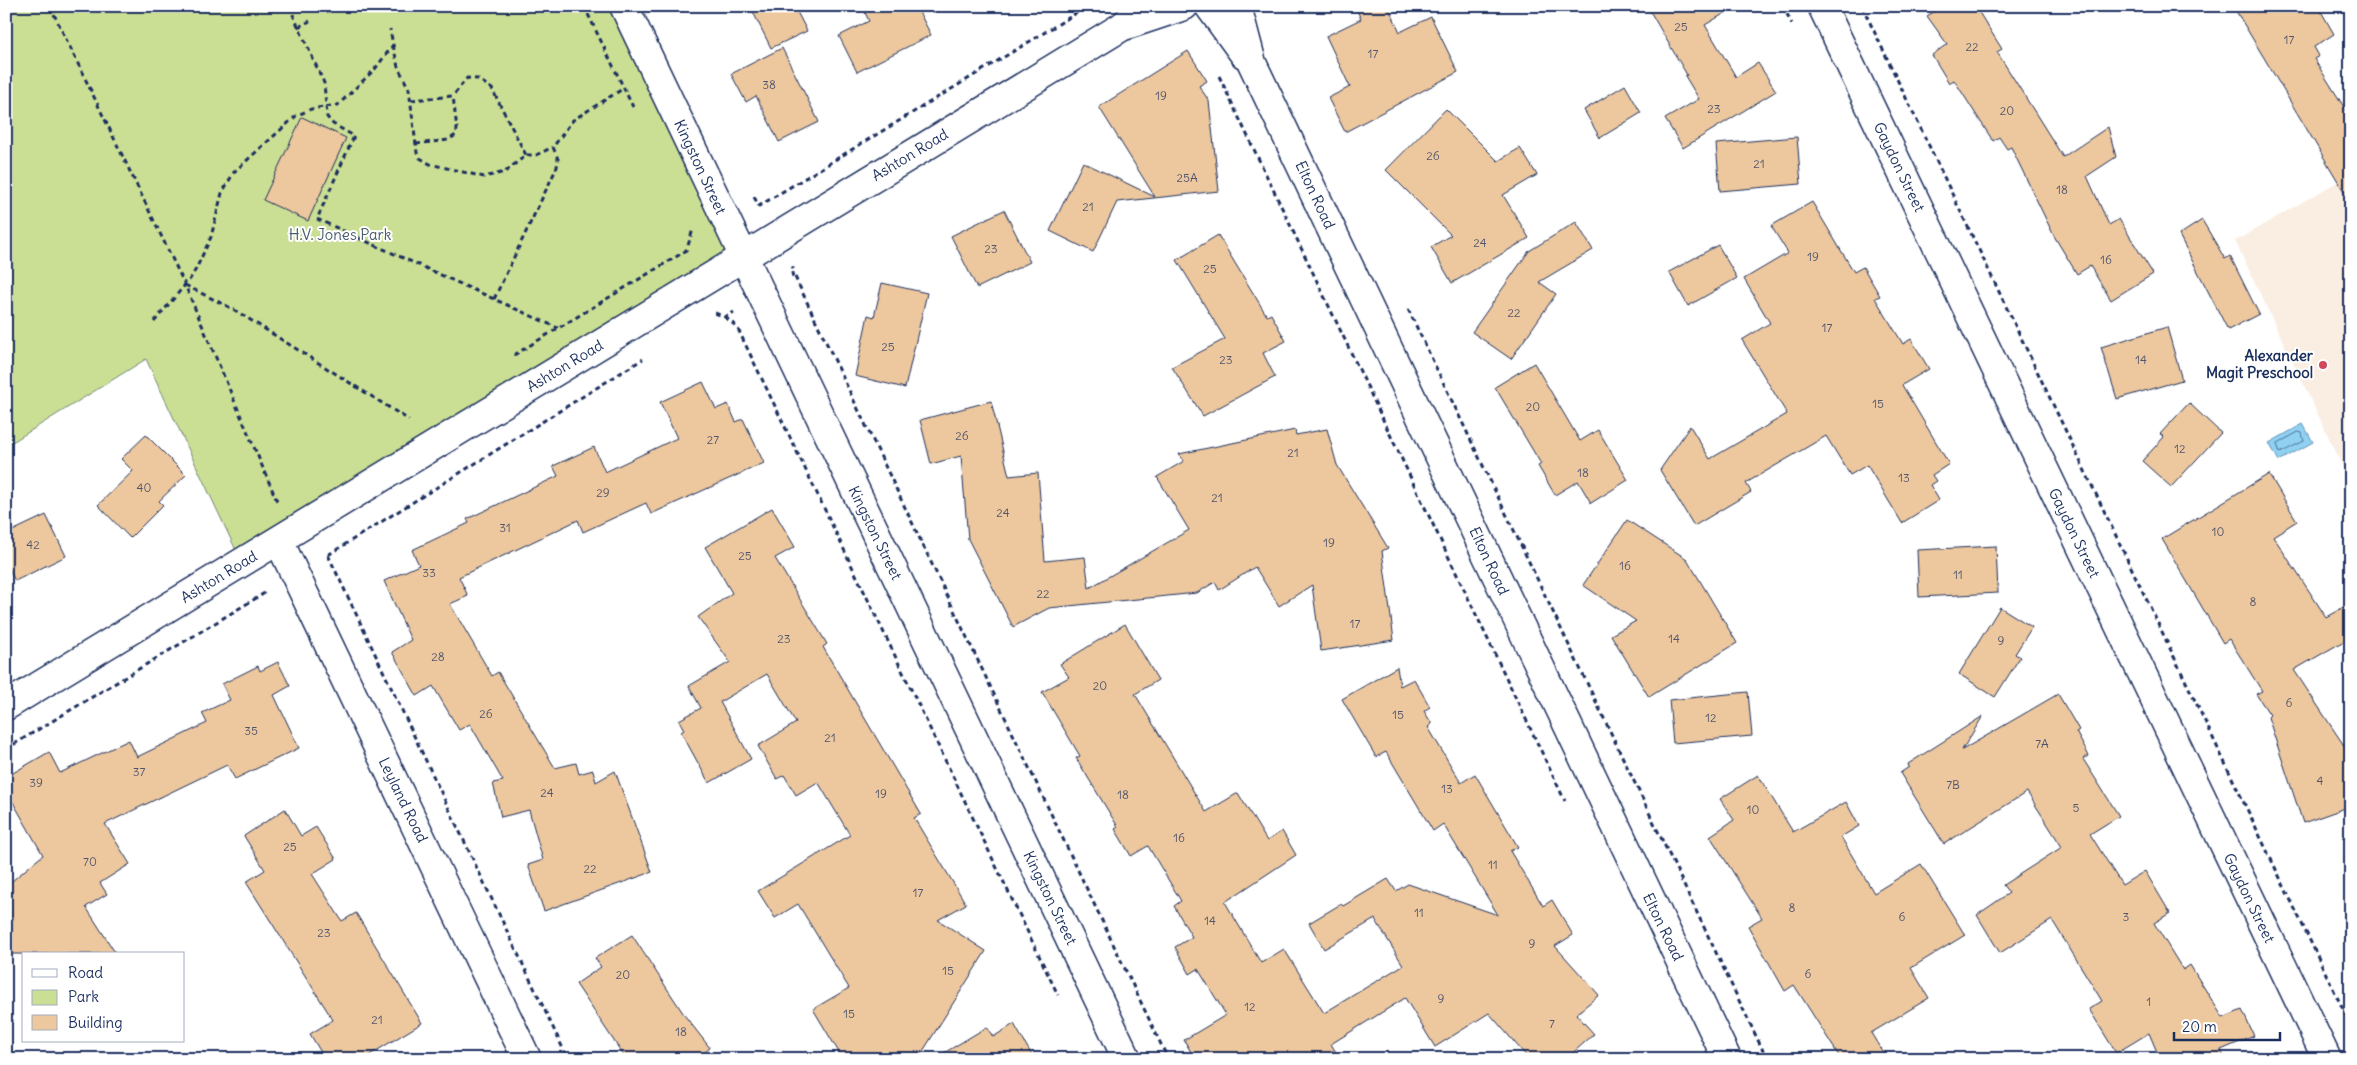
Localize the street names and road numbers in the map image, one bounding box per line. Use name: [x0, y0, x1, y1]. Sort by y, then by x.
street label: Kingston Street: [670, 116, 731, 217]
street label: Gaydon Street: [1870, 119, 1929, 215]
street label: Ashton Road: [868, 124, 952, 185]
street label: Elton Road: [1291, 158, 1340, 232]
street label: Ashton Road: [523, 335, 607, 396]
street label: Kingston Street: [844, 483, 906, 583]
street label: Gaydon Street: [2045, 485, 2104, 581]
street label: Elton Road: [1465, 524, 1514, 598]
street label: Ashton Road: [177, 546, 261, 607]
street label: Leyland Road: [375, 754, 432, 846]
street label: Kingston Street: [1019, 848, 1081, 948]
street label: Gaydon Street: [2220, 850, 2279, 946]
street label: Elton Road: [1639, 890, 1688, 964]

